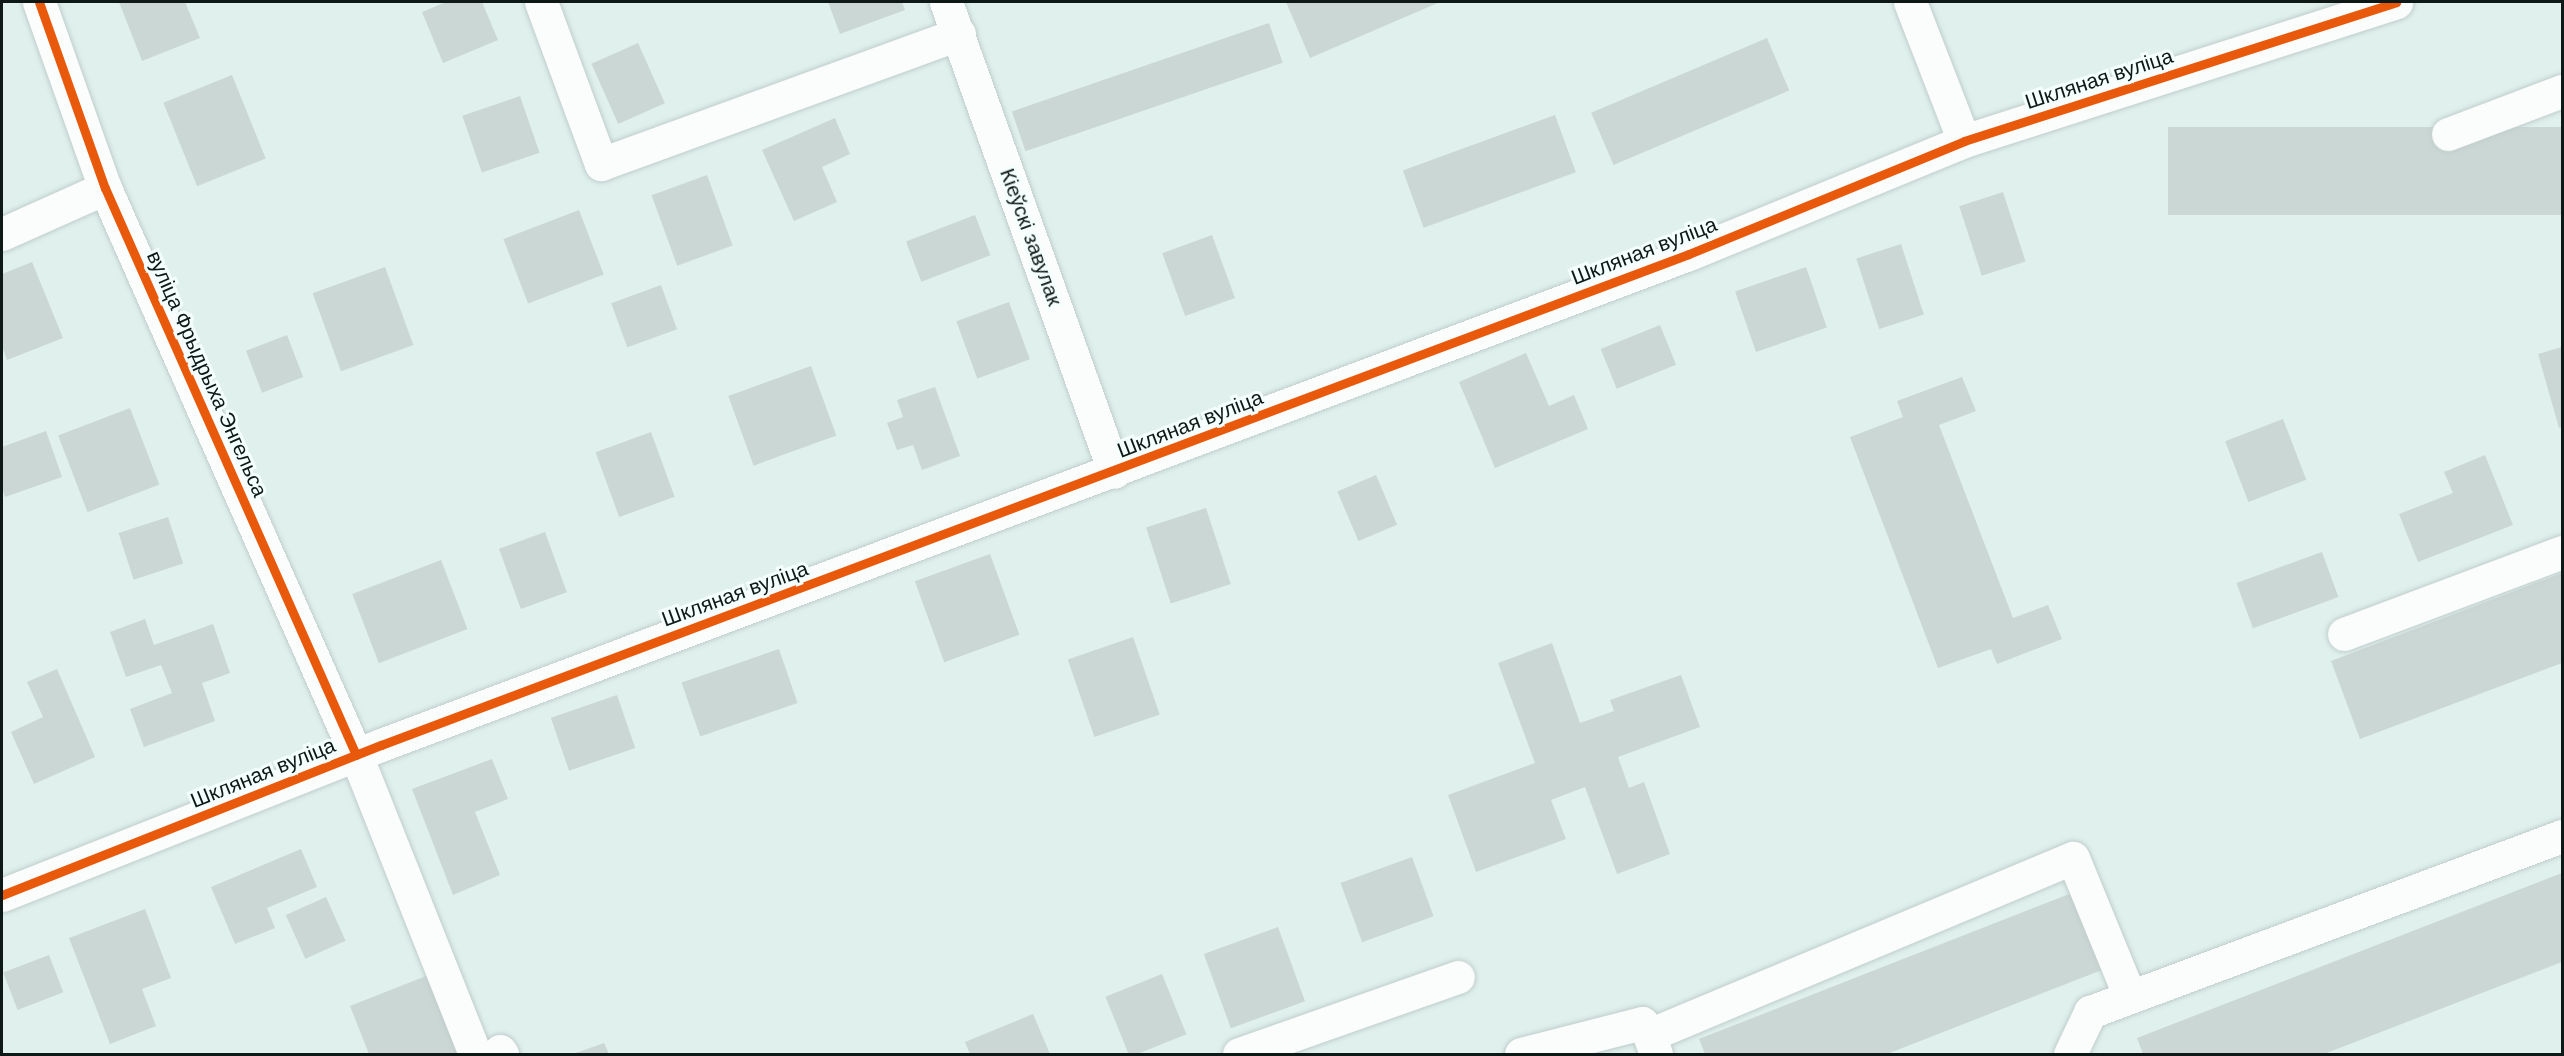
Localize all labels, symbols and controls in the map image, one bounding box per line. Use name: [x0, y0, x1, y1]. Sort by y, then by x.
street label: Шкляная вуліца: [2022, 43, 2176, 115]
street label: Кіеўскі завулак: [995, 165, 1067, 309]
street label: Шкляная вуліца: [1568, 212, 1720, 290]
street label: вуліца Фрыдрыха Энгельса: [141, 247, 273, 501]
street label: Шкляная вуліца: [1114, 385, 1266, 463]
street label: Шкляная вуліца: [658, 556, 812, 632]
street label: Шкляная вуліца: [187, 732, 339, 814]

